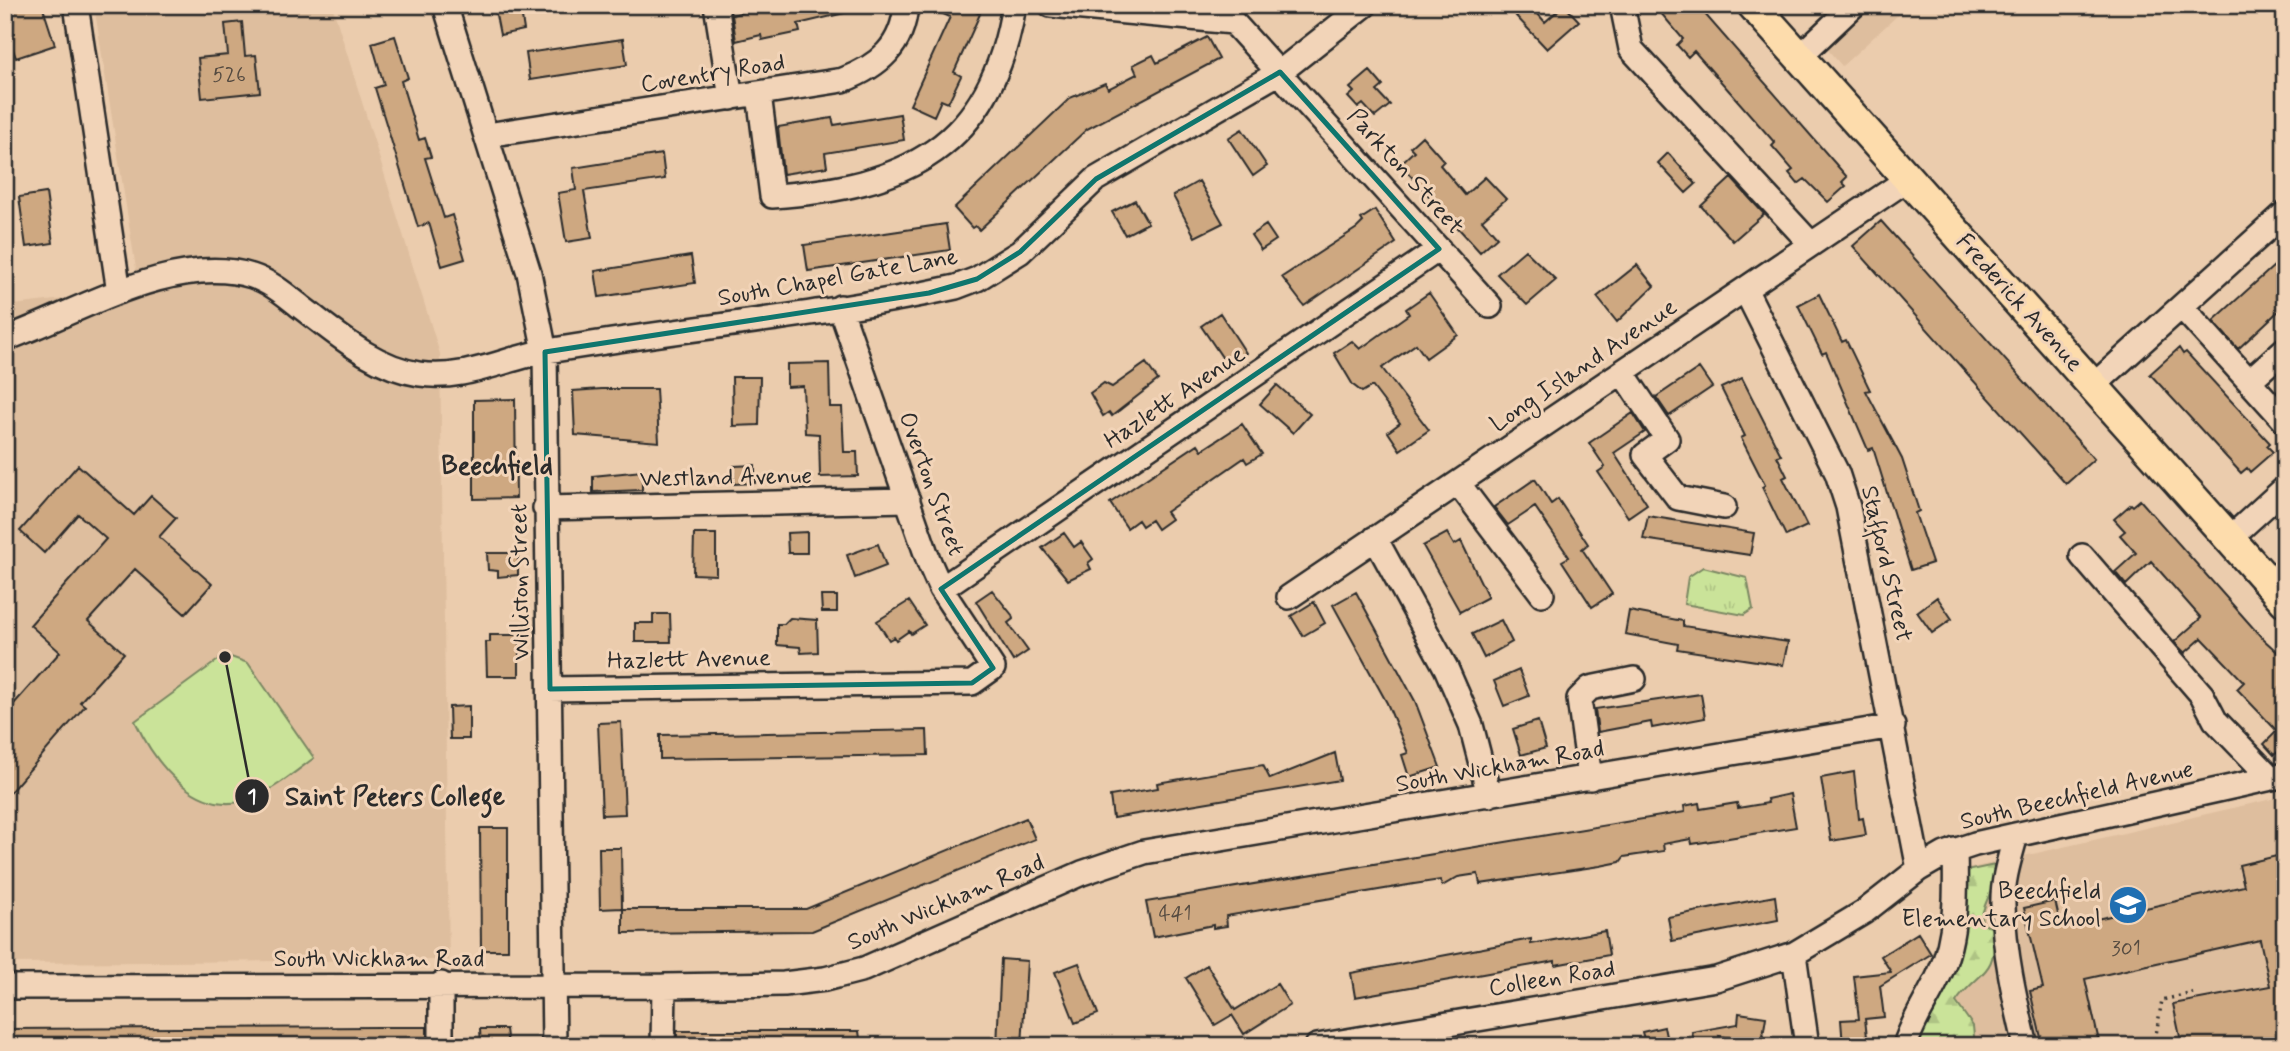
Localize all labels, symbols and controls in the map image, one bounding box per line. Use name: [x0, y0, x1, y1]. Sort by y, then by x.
street label: Coventry Road: [639, 47, 787, 101]
house number: 526: [212, 61, 246, 89]
street label: Parkton Street: [1340, 102, 1470, 242]
street label: Frederick Avenue: [1949, 227, 2089, 379]
street label: South Chapel Gate Lane: [715, 242, 961, 314]
street label: Long Island Avenue: [1485, 292, 1685, 442]
street label: Hazlett Avenue: [1099, 339, 1252, 457]
street label: Overton Street: [891, 408, 971, 560]
district label: Beechfield: [441, 450, 553, 484]
street label: Westland Avenue: [640, 461, 812, 495]
street label: Stafford Street: [1851, 483, 1919, 646]
street label: Williston Street: [504, 503, 538, 661]
street label: Hazlett Avenue: [607, 643, 771, 677]
street label: South Wickham Road: [1393, 733, 1607, 801]
street label: South Beechfield Avenue: [1957, 754, 2197, 838]
callout: Saint Peters College: [235, 772, 520, 819]
text: Saint Peters College: [285, 781, 505, 818]
text: 1: [247, 783, 257, 811]
street label: South Wickham Road: [843, 848, 1049, 958]
place label: Beechfield Elementary School: [1902, 876, 2101, 935]
school or university icon: Beechfield Elementary School: [2107, 884, 2149, 926]
house number: 441: [1158, 900, 1192, 928]
house number: 301: [2111, 935, 2141, 963]
street label: South Wickham Road: [274, 944, 484, 975]
street label: Colleen Road: [1486, 954, 1618, 1004]

